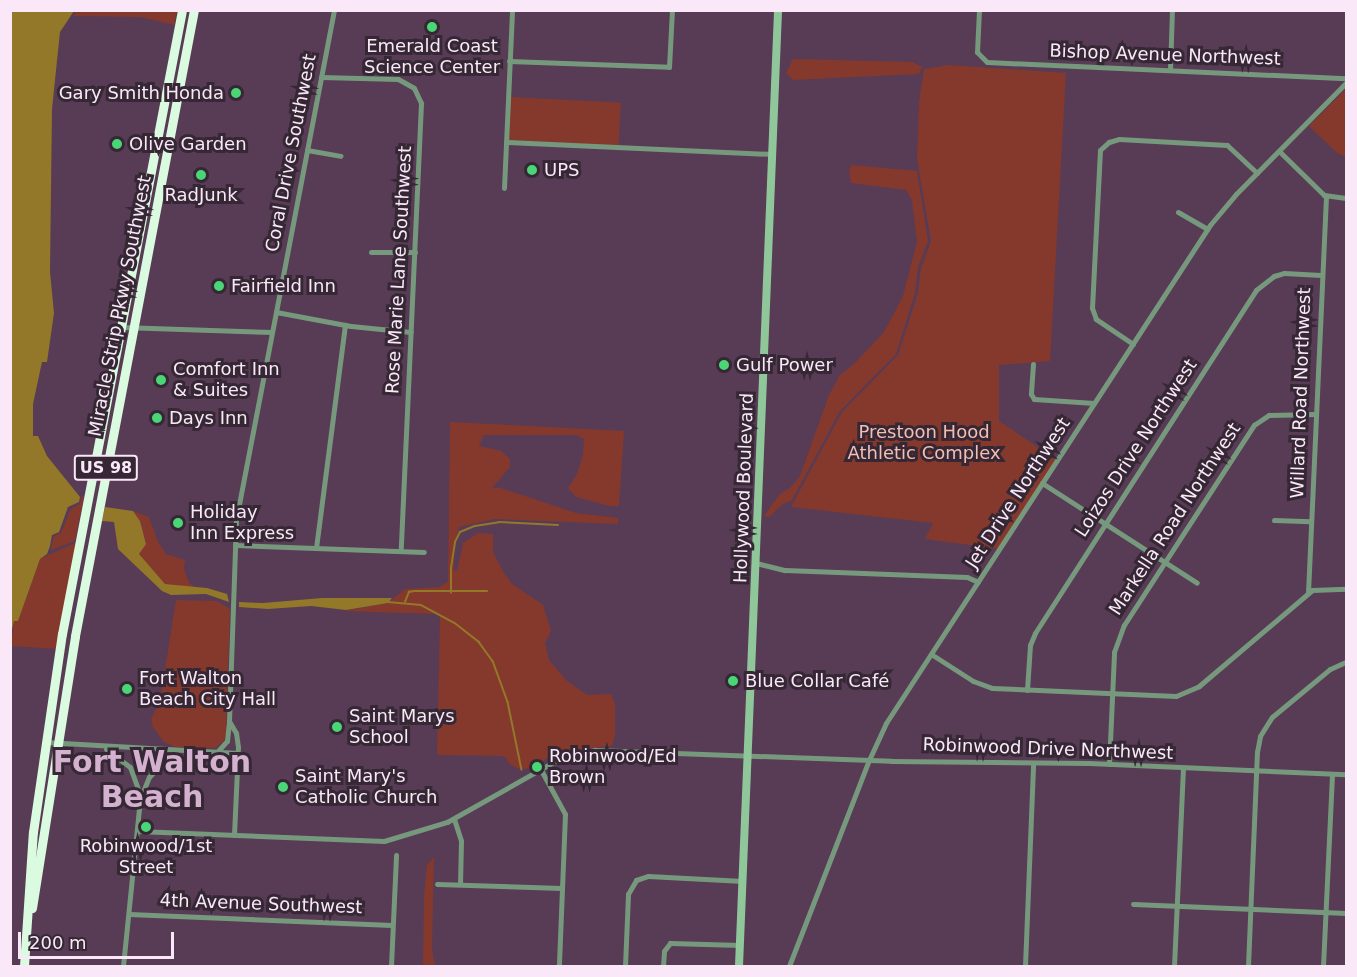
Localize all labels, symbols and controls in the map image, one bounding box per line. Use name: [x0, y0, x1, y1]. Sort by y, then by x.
marker: Emerald Coast Science Center: [425, 20, 439, 34]
place label: Emerald Coast Science Center: [364, 36, 500, 78]
street label: Bishop Avenue Northwest: [1049, 40, 1281, 70]
street label: Coral Drive Southwest: [261, 52, 321, 254]
place label: Gary Smith Honda: [59, 82, 224, 104]
marker: Gary Smith Honda: [229, 86, 243, 100]
place label: Olive Garden: [129, 133, 247, 155]
marker: Olive Garden: [110, 137, 124, 151]
street label: Rose Marie Lane Southwest: [382, 145, 416, 395]
place label: UPS: [544, 159, 579, 181]
marker: UPS: [525, 163, 539, 177]
marker: RadJunk: [194, 168, 208, 182]
street label: Miracle Strip Pkwy Southwest: [84, 174, 156, 438]
place label: RadJunk: [164, 184, 238, 206]
place label: Fairfield Inn: [231, 275, 336, 297]
marker: Fairfield Inn: [212, 279, 226, 293]
street label: Willard Road Northwest: [1287, 287, 1315, 499]
place label: Gulf Power: [736, 354, 833, 376]
street label: Loizos Drive Northwest: [1070, 355, 1202, 541]
marker: Gulf Power: [717, 358, 731, 372]
place label: Comfort Inn & Suites: [173, 359, 280, 401]
marker: Comfort Inn & Suites: [154, 373, 168, 387]
street label: Hollywood Boulevard: [730, 393, 758, 583]
place label: Days Inn: [169, 407, 248, 429]
marker: Days Inn: [150, 411, 164, 425]
street label: Jet Drive Northwest: [961, 414, 1075, 572]
street label: Markella Road Northwest: [1105, 419, 1245, 619]
park label: Prestoon Hood Athletic Complex: [847, 422, 1001, 464]
road number: US 98: [73, 455, 139, 481]
place label: Holiday Inn Express: [190, 502, 294, 544]
marker: Holiday Inn Express: [171, 516, 185, 530]
place label: Fort Walton Beach City Hall: [139, 668, 276, 710]
place label: Blue Collar Café: [745, 670, 889, 692]
marker: Blue Collar Café: [726, 674, 740, 688]
marker: Fort Walton Beach City Hall: [120, 682, 134, 696]
place label: Saint Marys School: [349, 706, 455, 748]
marker: Saint Marys School: [330, 720, 344, 734]
street label: Robinwood Drive Northwest: [922, 734, 1174, 764]
district label: Fort Walton Beach: [53, 744, 251, 814]
place label: Robinwood/Ed Brown: [549, 746, 677, 789]
marker: Robinwood/Ed Brown: [530, 760, 544, 774]
place label: Saint Mary's Catholic Church: [295, 766, 437, 808]
marker: Saint Mary's Catholic Church: [276, 780, 290, 794]
marker: Robinwood/1st Street: [139, 820, 153, 834]
place label: Robinwood/1st Street: [80, 836, 212, 878]
street label: 4th Avenue Southwest: [159, 890, 363, 918]
scale bar: [21, 920, 177, 958]
text: 200 m: [29, 932, 87, 953]

